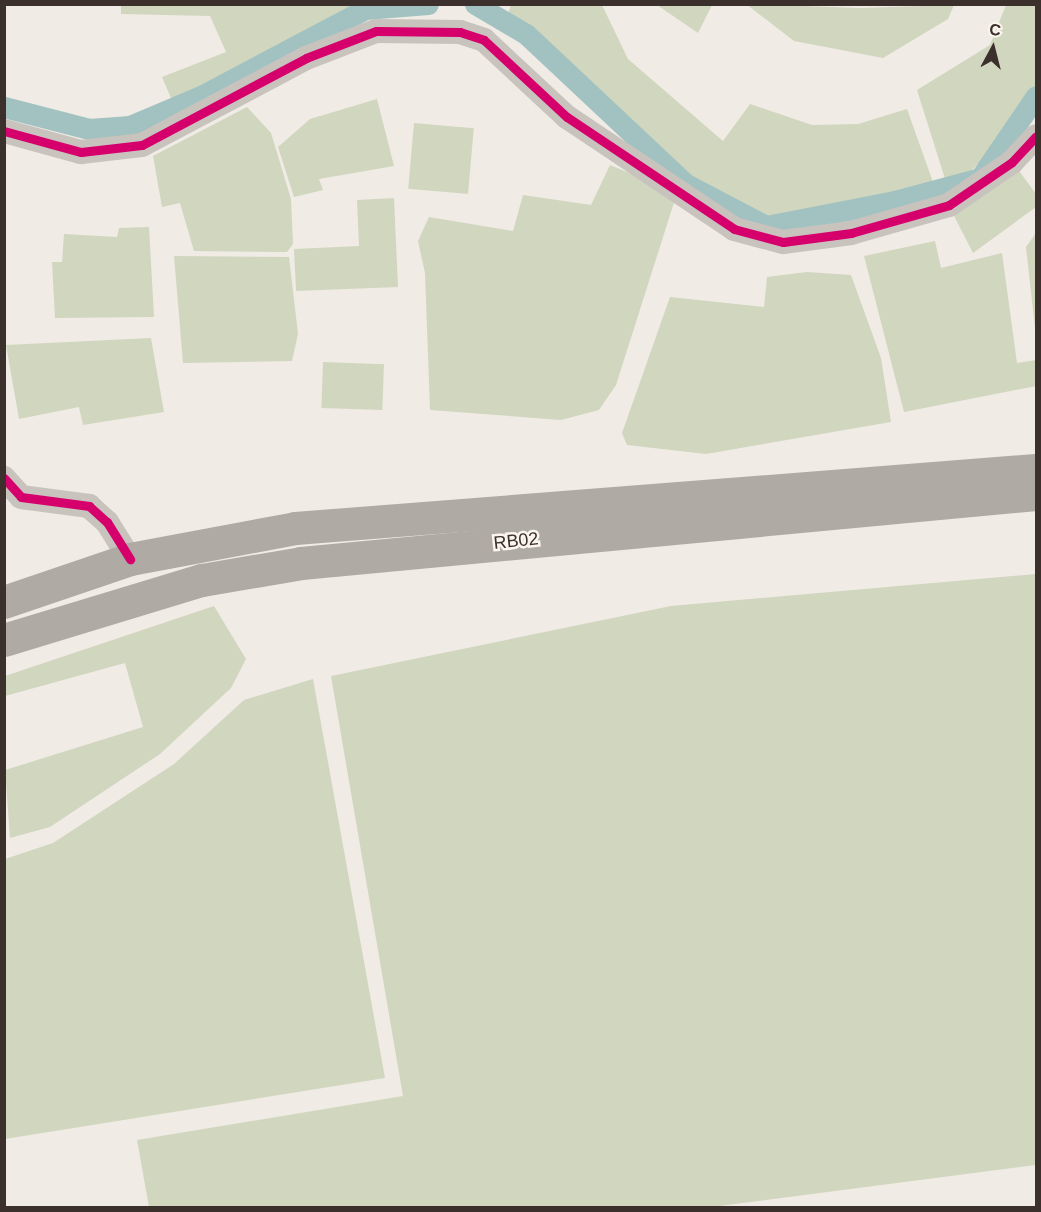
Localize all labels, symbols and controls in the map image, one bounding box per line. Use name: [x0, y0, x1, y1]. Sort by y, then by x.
north arrow: [963, 18, 1023, 78]
text: С: [988, 20, 1002, 39]
street label: RB02: [492, 528, 540, 554]

